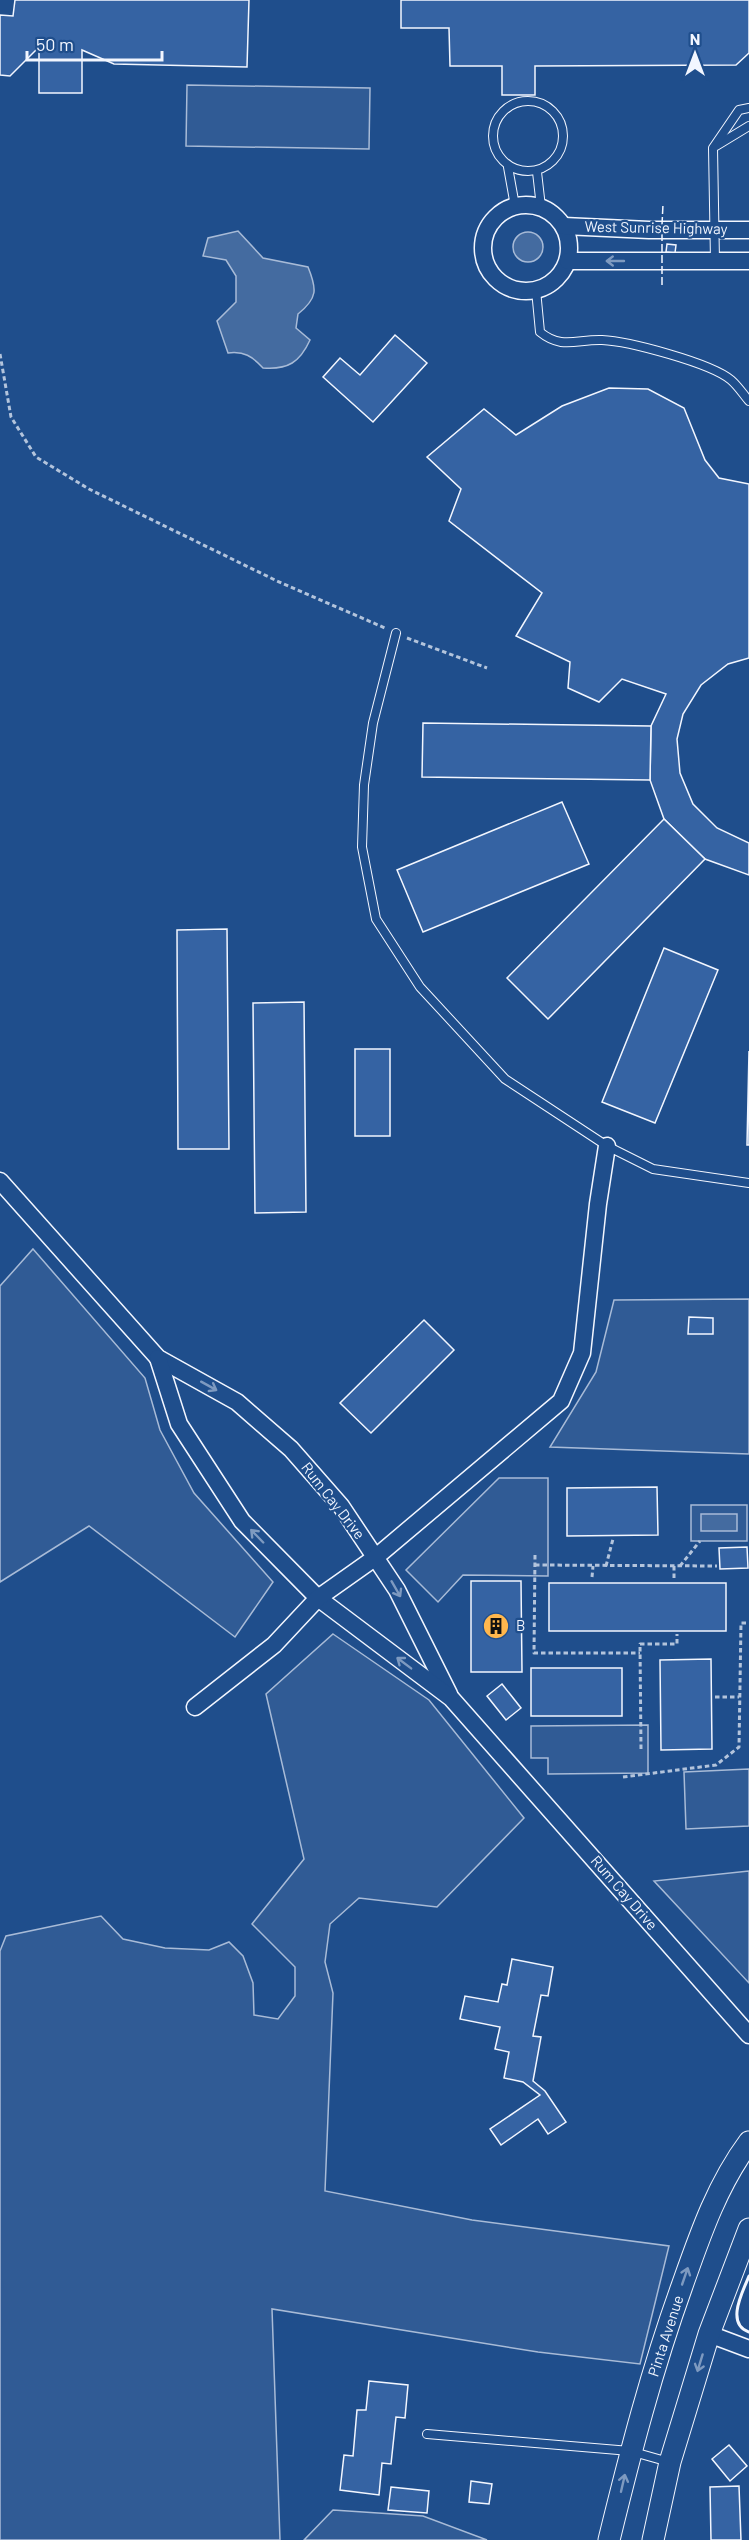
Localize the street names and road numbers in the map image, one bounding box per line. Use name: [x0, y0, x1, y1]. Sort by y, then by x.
street label: West Sunrise Highway: [584, 217, 728, 237]
street label: Rum Cay Drive: [298, 1458, 369, 1542]
street label: Rum Cay Drive: [588, 1852, 662, 1933]
street label: Pinta Avenue: [643, 2293, 687, 2379]

